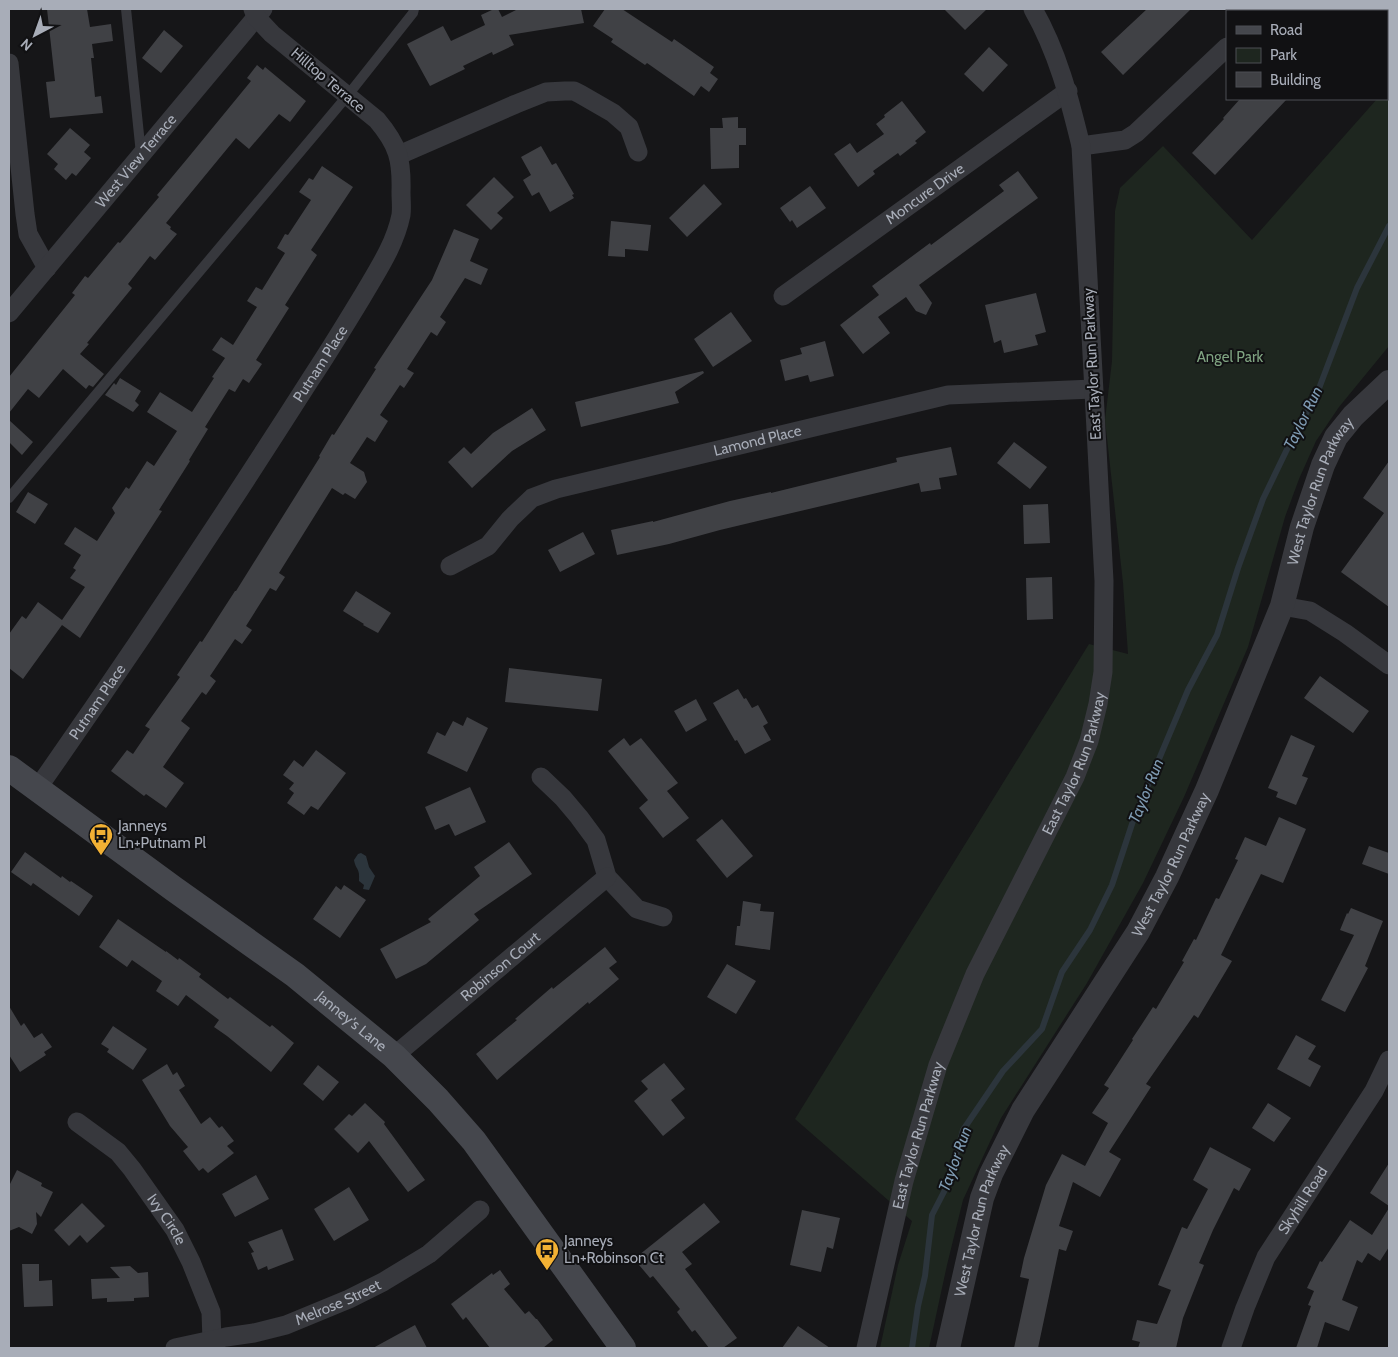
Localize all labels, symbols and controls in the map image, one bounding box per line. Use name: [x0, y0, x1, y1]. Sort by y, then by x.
north arrow: [10, 10, 60, 60]
legend: [1226, 10, 1388, 100]
text: Road: [1270, 21, 1303, 39]
text: N: [17, 35, 36, 55]
street label: Hilltop Terrace: [287, 44, 369, 116]
text: Park: [1270, 46, 1297, 64]
text: Building: [1270, 71, 1321, 89]
street label: West View Terrace: [92, 110, 180, 211]
street label: Moncure Drive: [882, 159, 968, 228]
street label: East Taylor Run Parkway: [1079, 287, 1105, 441]
street label: Putnam Place: [289, 322, 352, 405]
park label: Angel Park: [1197, 348, 1264, 366]
water label: Taylor Run: [1280, 383, 1326, 453]
street label: West Taylor Run Parkway: [1284, 413, 1358, 567]
street label: Lamond Place: [712, 421, 804, 460]
street label: Putnam Place: [65, 661, 130, 743]
street label: East Taylor Run Parkway: [1038, 690, 1109, 838]
water label: Taylor Run: [1124, 756, 1168, 826]
street label: West Taylor Run Parkway: [1128, 789, 1214, 940]
place label: Janneys Ln+Putnam Pl: [117, 817, 207, 852]
bus stop icon: Janneys Ln+Putnam Pl: [88, 822, 114, 856]
street label: Robinson Court: [457, 928, 544, 1005]
street label: Janney's Lane: [312, 986, 391, 1055]
street label: East Taylor Run Parkway: [889, 1059, 948, 1211]
water label: Taylor Run: [934, 1124, 976, 1194]
street label: West Taylor Run Parkway: [951, 1141, 1013, 1298]
street label: Skyhill Road: [1274, 1163, 1331, 1238]
street label: Ivy Circle: [143, 1190, 190, 1248]
place label: Janneys Ln+Robinson Ct: [563, 1232, 664, 1267]
bus stop icon: Janneys Ln+Robinson Ct: [534, 1237, 560, 1271]
street label: Melrose Street: [292, 1276, 384, 1329]

